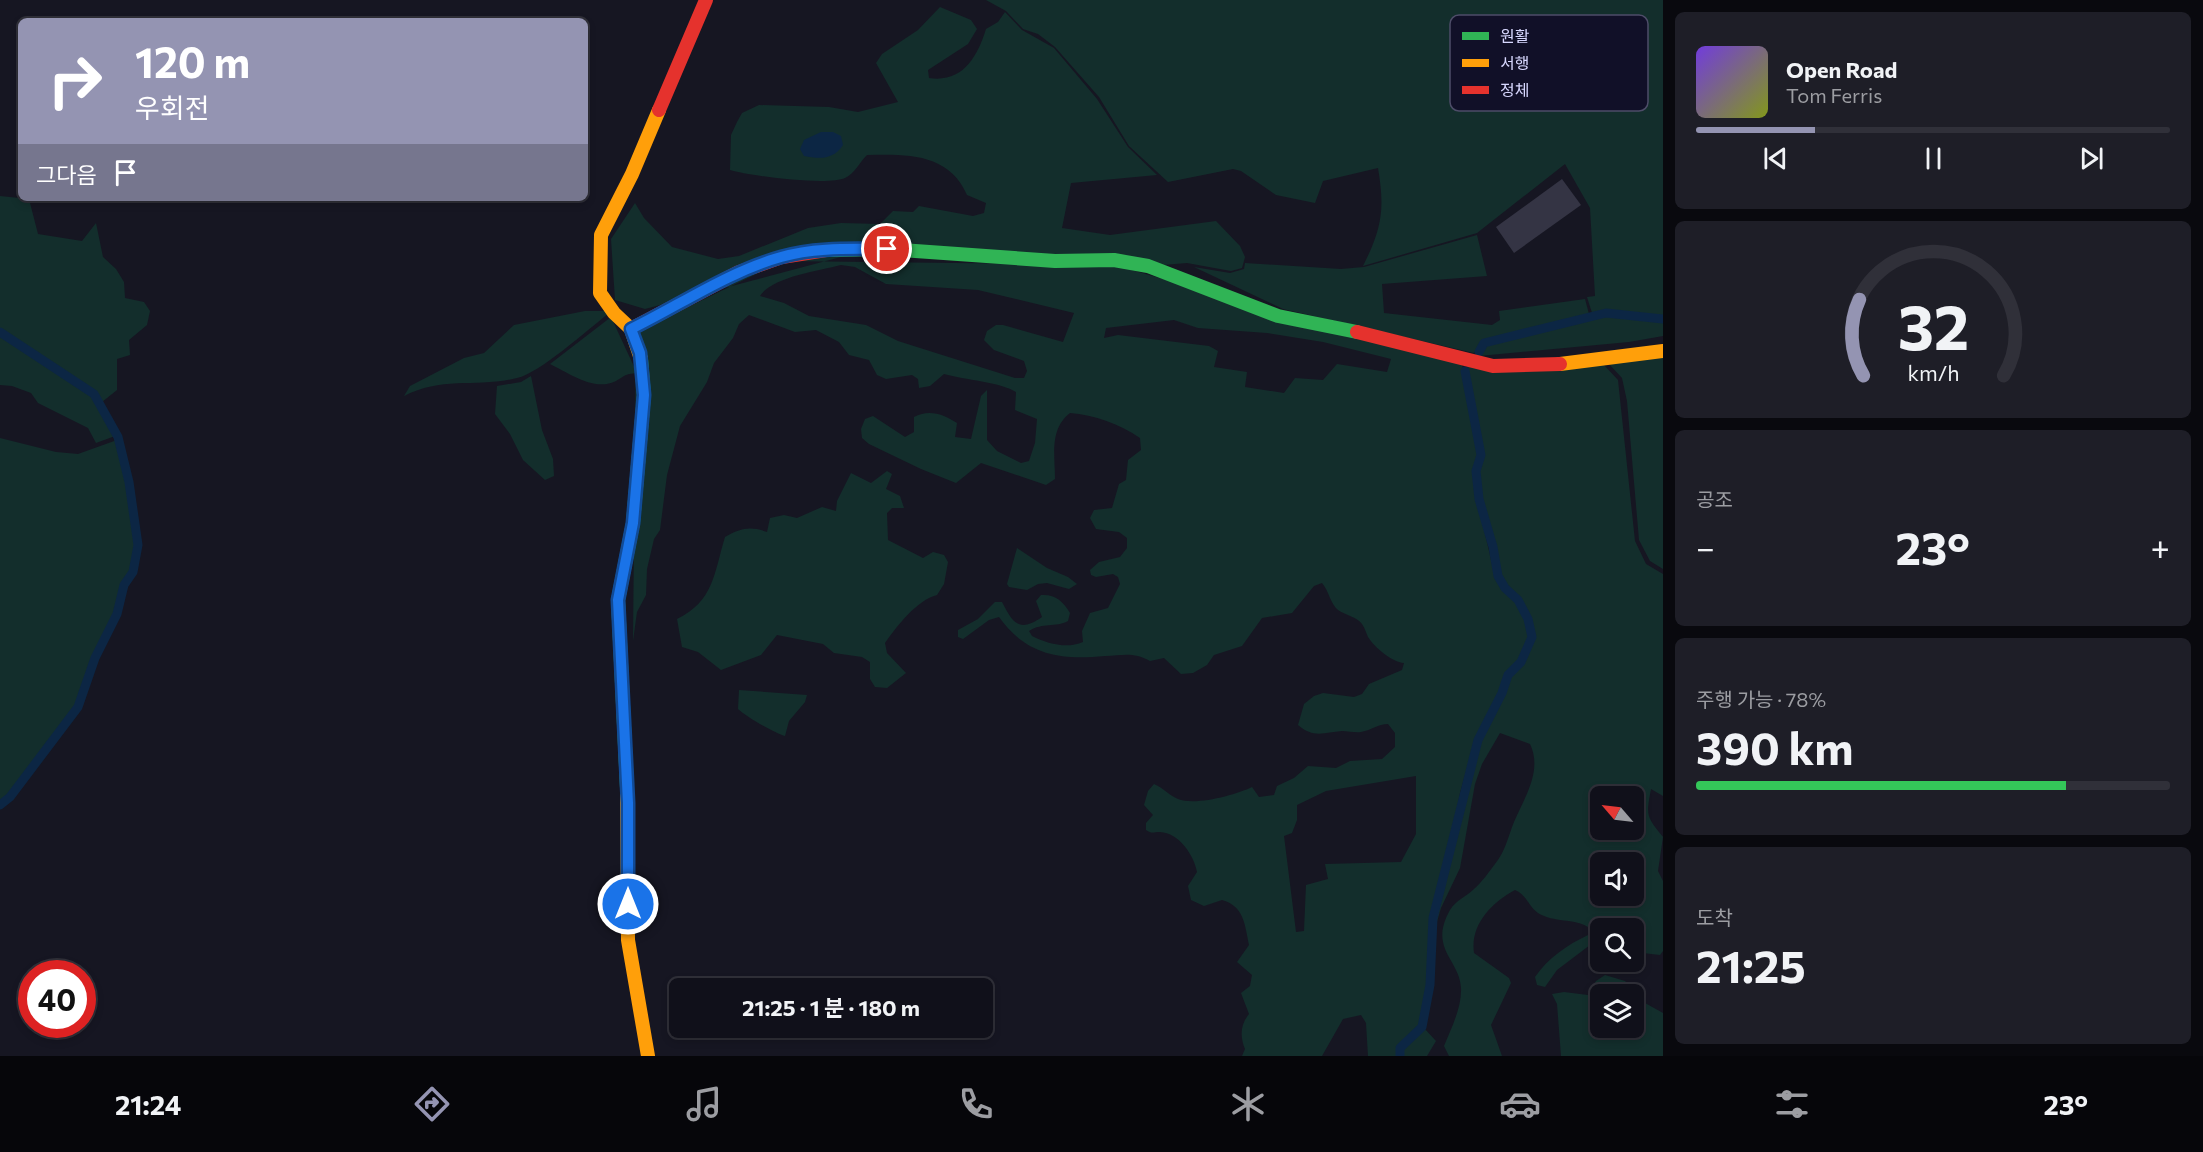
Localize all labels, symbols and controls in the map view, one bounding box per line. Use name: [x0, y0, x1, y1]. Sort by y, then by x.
legend: [1450, 15, 1648, 111]
text: 원활: [1500, 26, 1530, 45]
text: 120 m: [135, 35, 250, 87]
icon: right: [36, 42, 114, 120]
text: 서행: [1500, 53, 1529, 72]
text: Open Road: [1786, 56, 1897, 83]
text: 정체: [1500, 80, 1529, 99]
text: Tom Ferris: [1786, 83, 1882, 107]
text: 우회전: [135, 91, 210, 124]
icon: previous: [1759, 142, 1792, 175]
icon: pause: [1917, 142, 1950, 175]
icon: next: [2075, 142, 2108, 175]
icon: arrive: [109, 156, 142, 189]
text: 그다음: [36, 161, 97, 188]
pin: [861, 223, 912, 274]
icon: arrive: [870, 232, 903, 265]
text: 32: [1897, 287, 1969, 363]
text: km/h: [1907, 360, 1959, 386]
text: 공조: [1696, 487, 1733, 511]
text: 23°: [1896, 519, 1970, 574]
text: −: [1696, 526, 1715, 567]
text: +: [2151, 526, 2170, 567]
text: 주행 가능 · 78%: [1696, 687, 1826, 711]
text: 390 km: [1696, 719, 1854, 774]
north arrow: [1590, 786, 1644, 840]
map controls: [1590, 786, 1644, 1038]
button: sound: [1590, 852, 1644, 906]
position arrow: [596, 872, 660, 936]
text: 도착: [1696, 905, 1733, 929]
button: search: [1590, 918, 1644, 972]
text: 21:25: [1696, 937, 1806, 992]
speed limit sign: 40: [18, 960, 96, 1038]
button: layers: [1590, 984, 1644, 1038]
text: 21:25 · 1 분 · 180 m: [742, 994, 920, 1021]
icon: directions: [411, 1083, 453, 1125]
icon: music: [683, 1083, 725, 1125]
icon: phone: [955, 1083, 997, 1125]
icon: climate: [1227, 1083, 1269, 1125]
icon: car: [1499, 1083, 1541, 1125]
icon: filters: [1771, 1083, 1813, 1125]
text: 21:24: [115, 1088, 181, 1121]
text: 23°: [2043, 1088, 2088, 1121]

